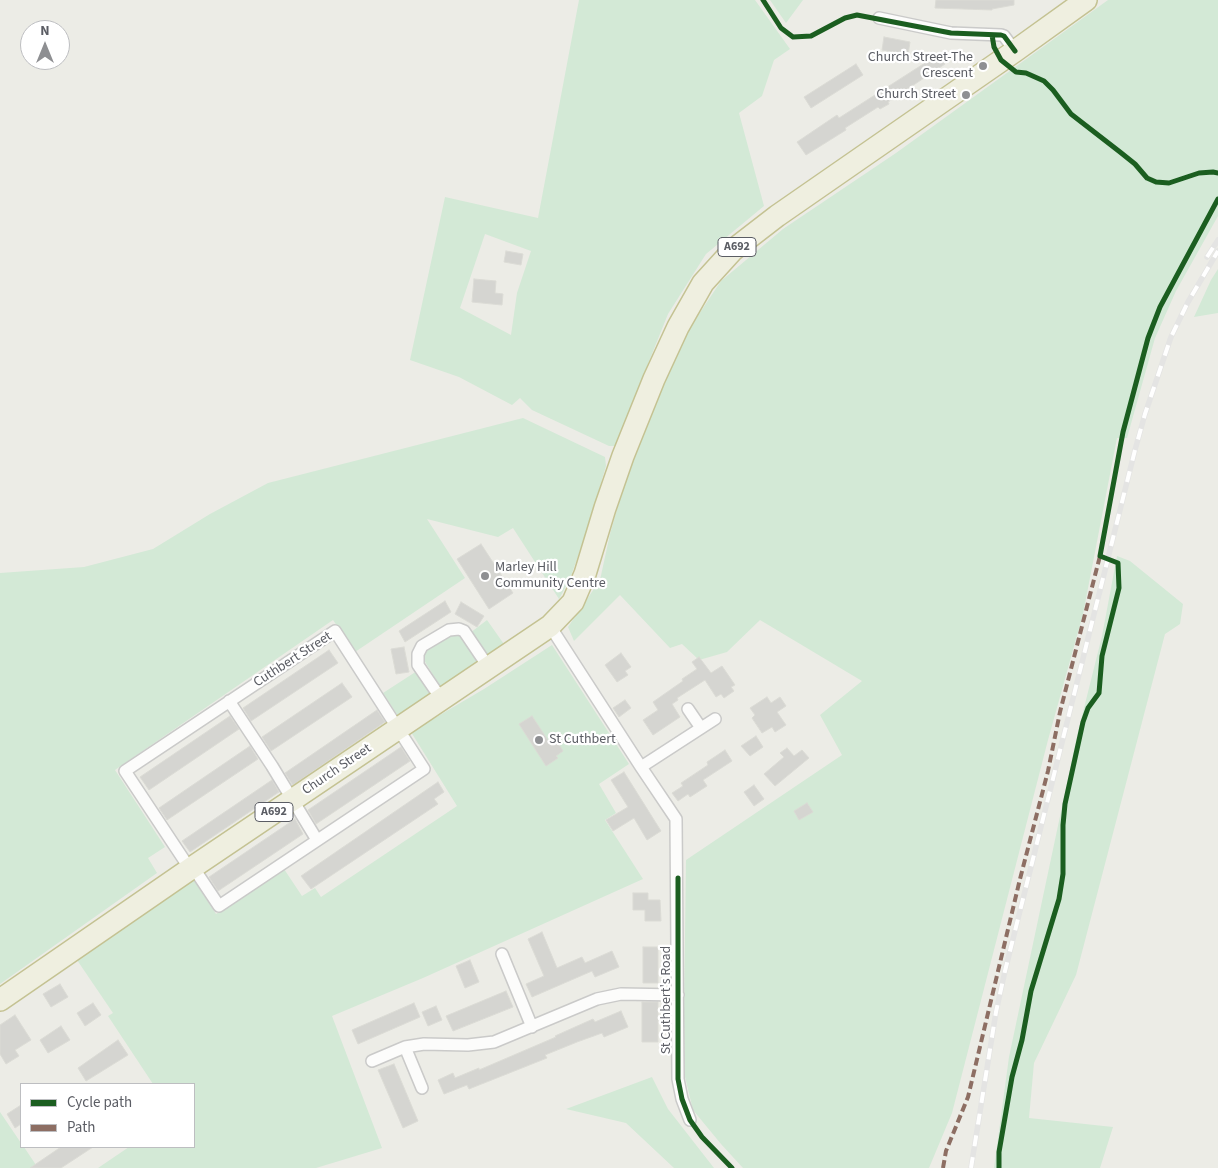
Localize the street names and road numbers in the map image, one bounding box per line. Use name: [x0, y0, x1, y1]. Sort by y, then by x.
road number: A692: [718, 238, 756, 256]
street label: Cuthbert Street: [251, 628, 335, 692]
street label: Church Street: [299, 741, 375, 799]
road number: A692: [255, 802, 293, 822]
street label: St Cuthbert's Road: [659, 946, 675, 1054]

